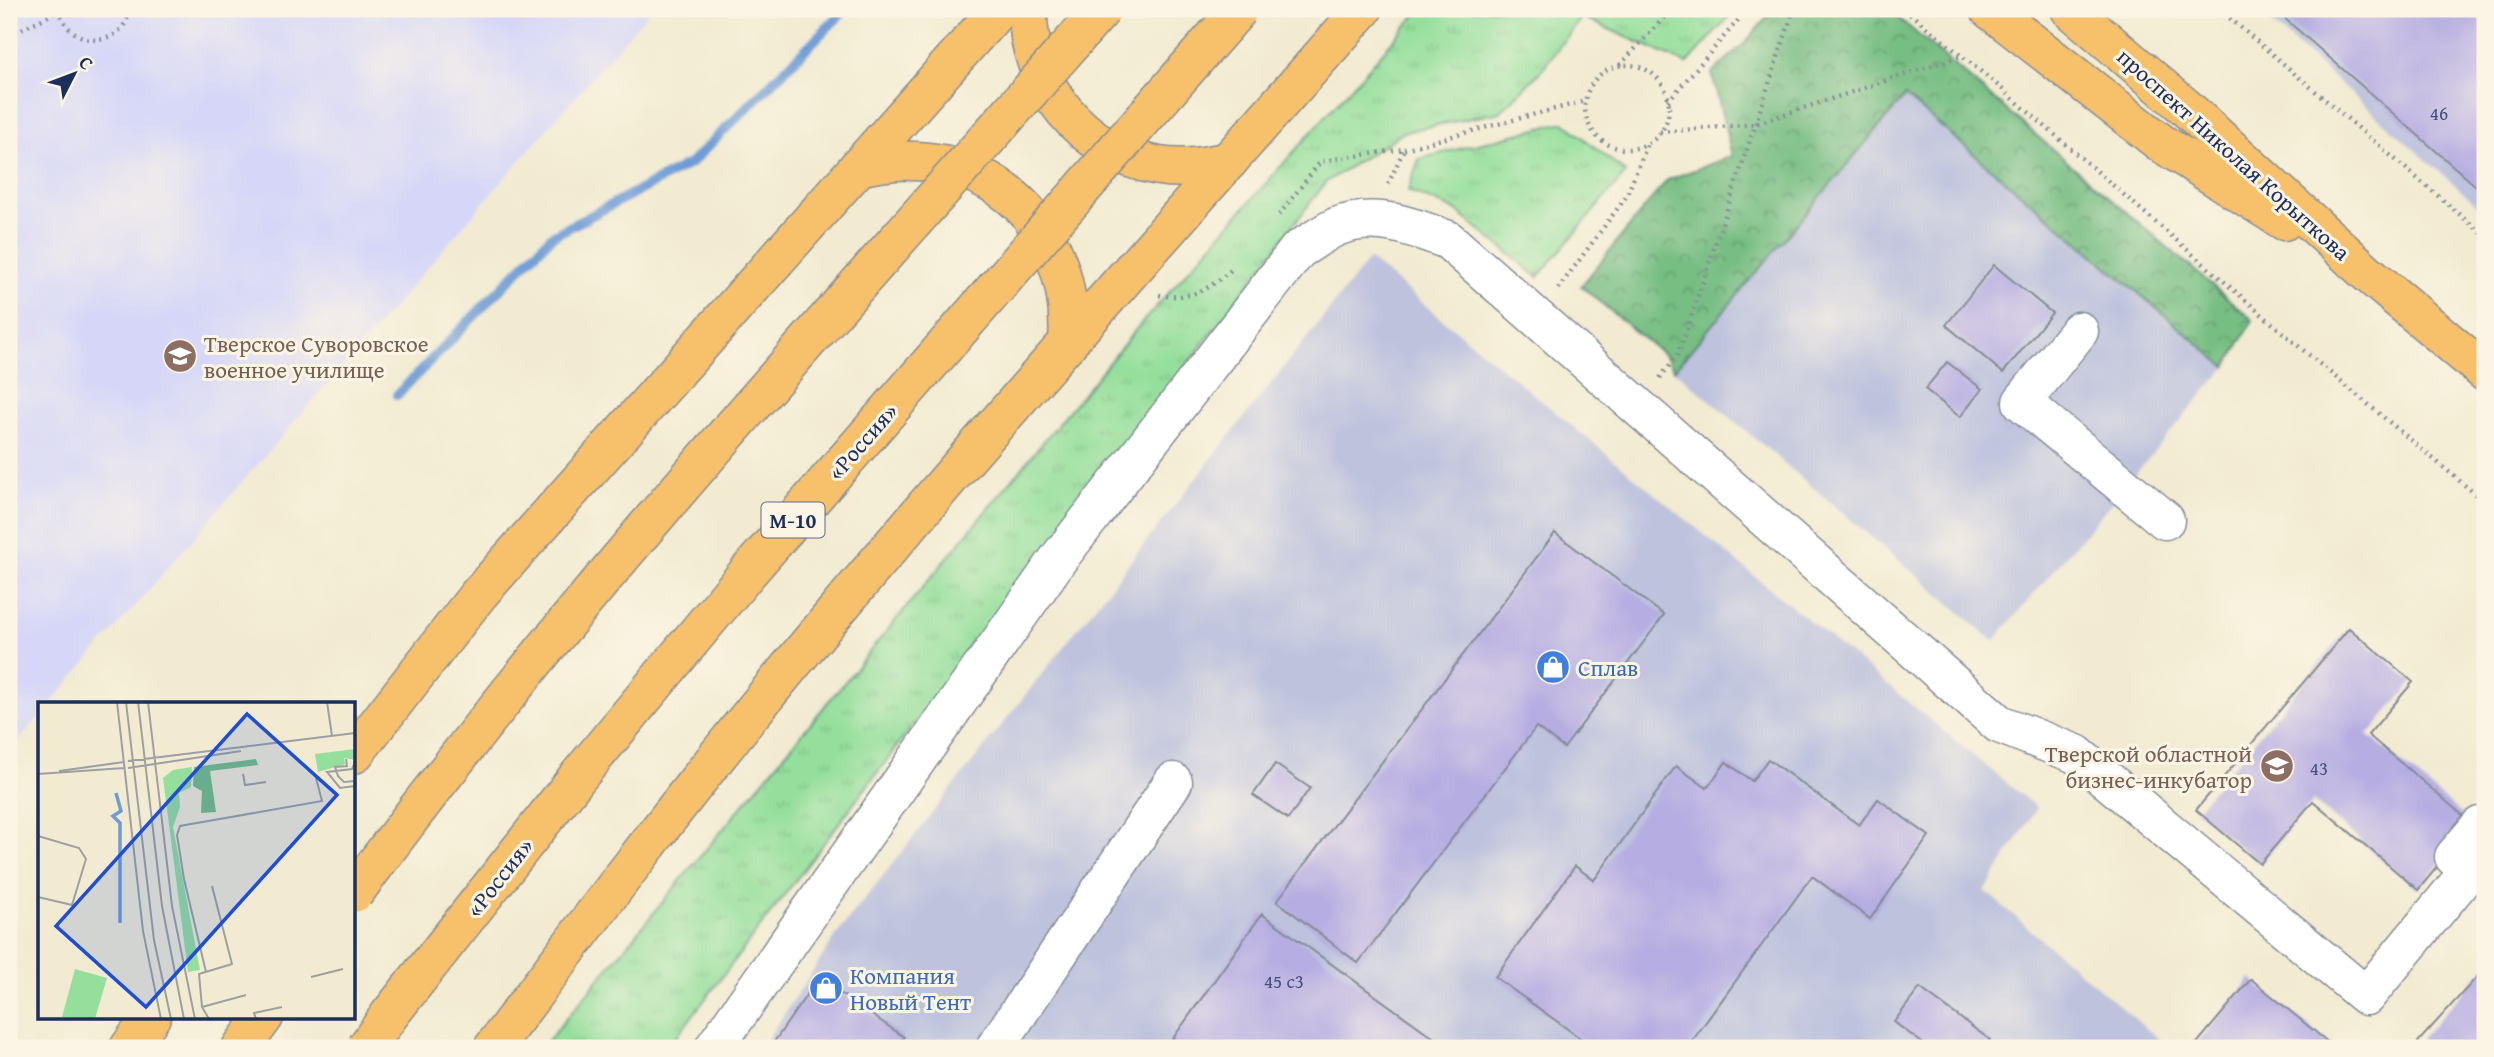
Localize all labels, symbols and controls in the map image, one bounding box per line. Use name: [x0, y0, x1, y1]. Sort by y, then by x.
north arrow: [38, 38, 108, 108]
street label: проспект Николая Корыткова: [2110, 40, 2358, 268]
text: С: [73, 49, 101, 76]
house number: 46: [2430, 99, 2448, 127]
place label: Тверское Суворовское военное училище: [204, 327, 428, 386]
school or university icon: Тверское Суворовское военное училище: [161, 337, 199, 375]
street label: «Россия»: [819, 395, 905, 487]
road number: М-10: [762, 503, 824, 538]
shop icon: Сплав: [1534, 648, 1572, 686]
place label: Сплав: [1578, 651, 1638, 684]
inset map: [38, 702, 355, 1018]
place label: Тверской областной бизнес-инкубатор: [2045, 737, 2252, 796]
school or university icon: Тверской областной бизнес-инкубатор: [2258, 747, 2296, 785]
house number: 43: [2310, 754, 2328, 782]
street label: «Россия»: [457, 830, 541, 924]
place label: Компания Новый Тент: [850, 959, 971, 1018]
house number: 45 с3: [1264, 967, 1304, 995]
shop icon: Компания Новый Тент: [807, 969, 845, 1007]

